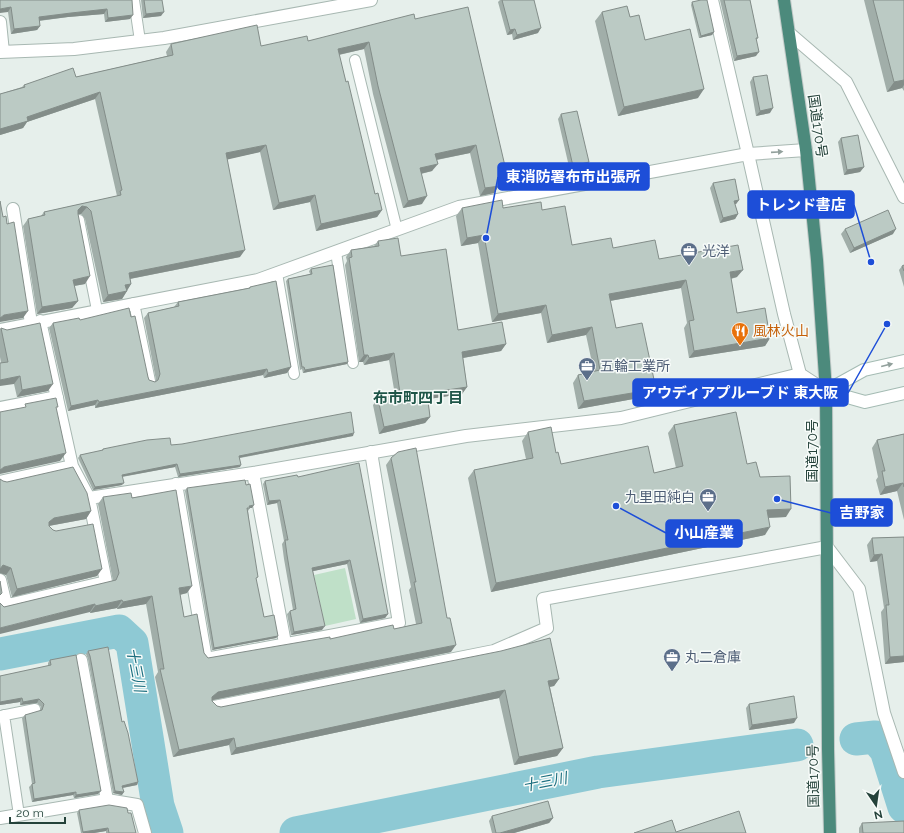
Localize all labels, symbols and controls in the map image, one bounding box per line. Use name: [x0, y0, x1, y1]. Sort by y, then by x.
street label: 国道170号: [806, 93, 830, 159]
one-way arrow: [771, 149, 783, 156]
callout: 東消防署布市出張所: [498, 163, 649, 190]
text: 東消防署布市出張所: [505, 168, 641, 186]
callout: トレンド書店: [748, 191, 854, 218]
text: トレンド書店: [756, 196, 846, 214]
office icon: 光洋: [679, 241, 699, 266]
place label: 光洋: [702, 243, 730, 259]
restaurant icon: 風林火山: [730, 321, 750, 346]
place label: 風林火山: [753, 323, 809, 339]
office icon: 五輪工業所: [577, 356, 597, 381]
place label: 五輪工業所: [600, 358, 670, 374]
one-way arrow: [881, 361, 893, 367]
callout: アウディアプルーブド 東大阪: [633, 379, 848, 406]
text: アウディアプルーブド 東大阪: [642, 384, 838, 402]
district label: 布市町四丁目: [373, 389, 463, 407]
street label: 国道170号: [804, 419, 820, 483]
office icon: 九里田純白: [698, 487, 718, 512]
place label: 九里田純白: [625, 489, 695, 505]
callout: 吉野家: [831, 499, 892, 526]
text: 吉野家: [839, 504, 885, 522]
callout: 小山産業: [666, 520, 742, 547]
text: 小山産業: [674, 524, 734, 542]
water label: 十三川: [123, 646, 150, 696]
office icon: 丸二倉庫: [662, 647, 682, 672]
place label: 丸二倉庫: [685, 649, 741, 665]
street label: 国道170号: [804, 744, 822, 808]
water label: 十三川: [521, 768, 571, 795]
north arrow: [856, 785, 896, 825]
scale bar: [10, 799, 65, 825]
text: 20 m: [16, 806, 44, 820]
text: N: [873, 807, 884, 822]

